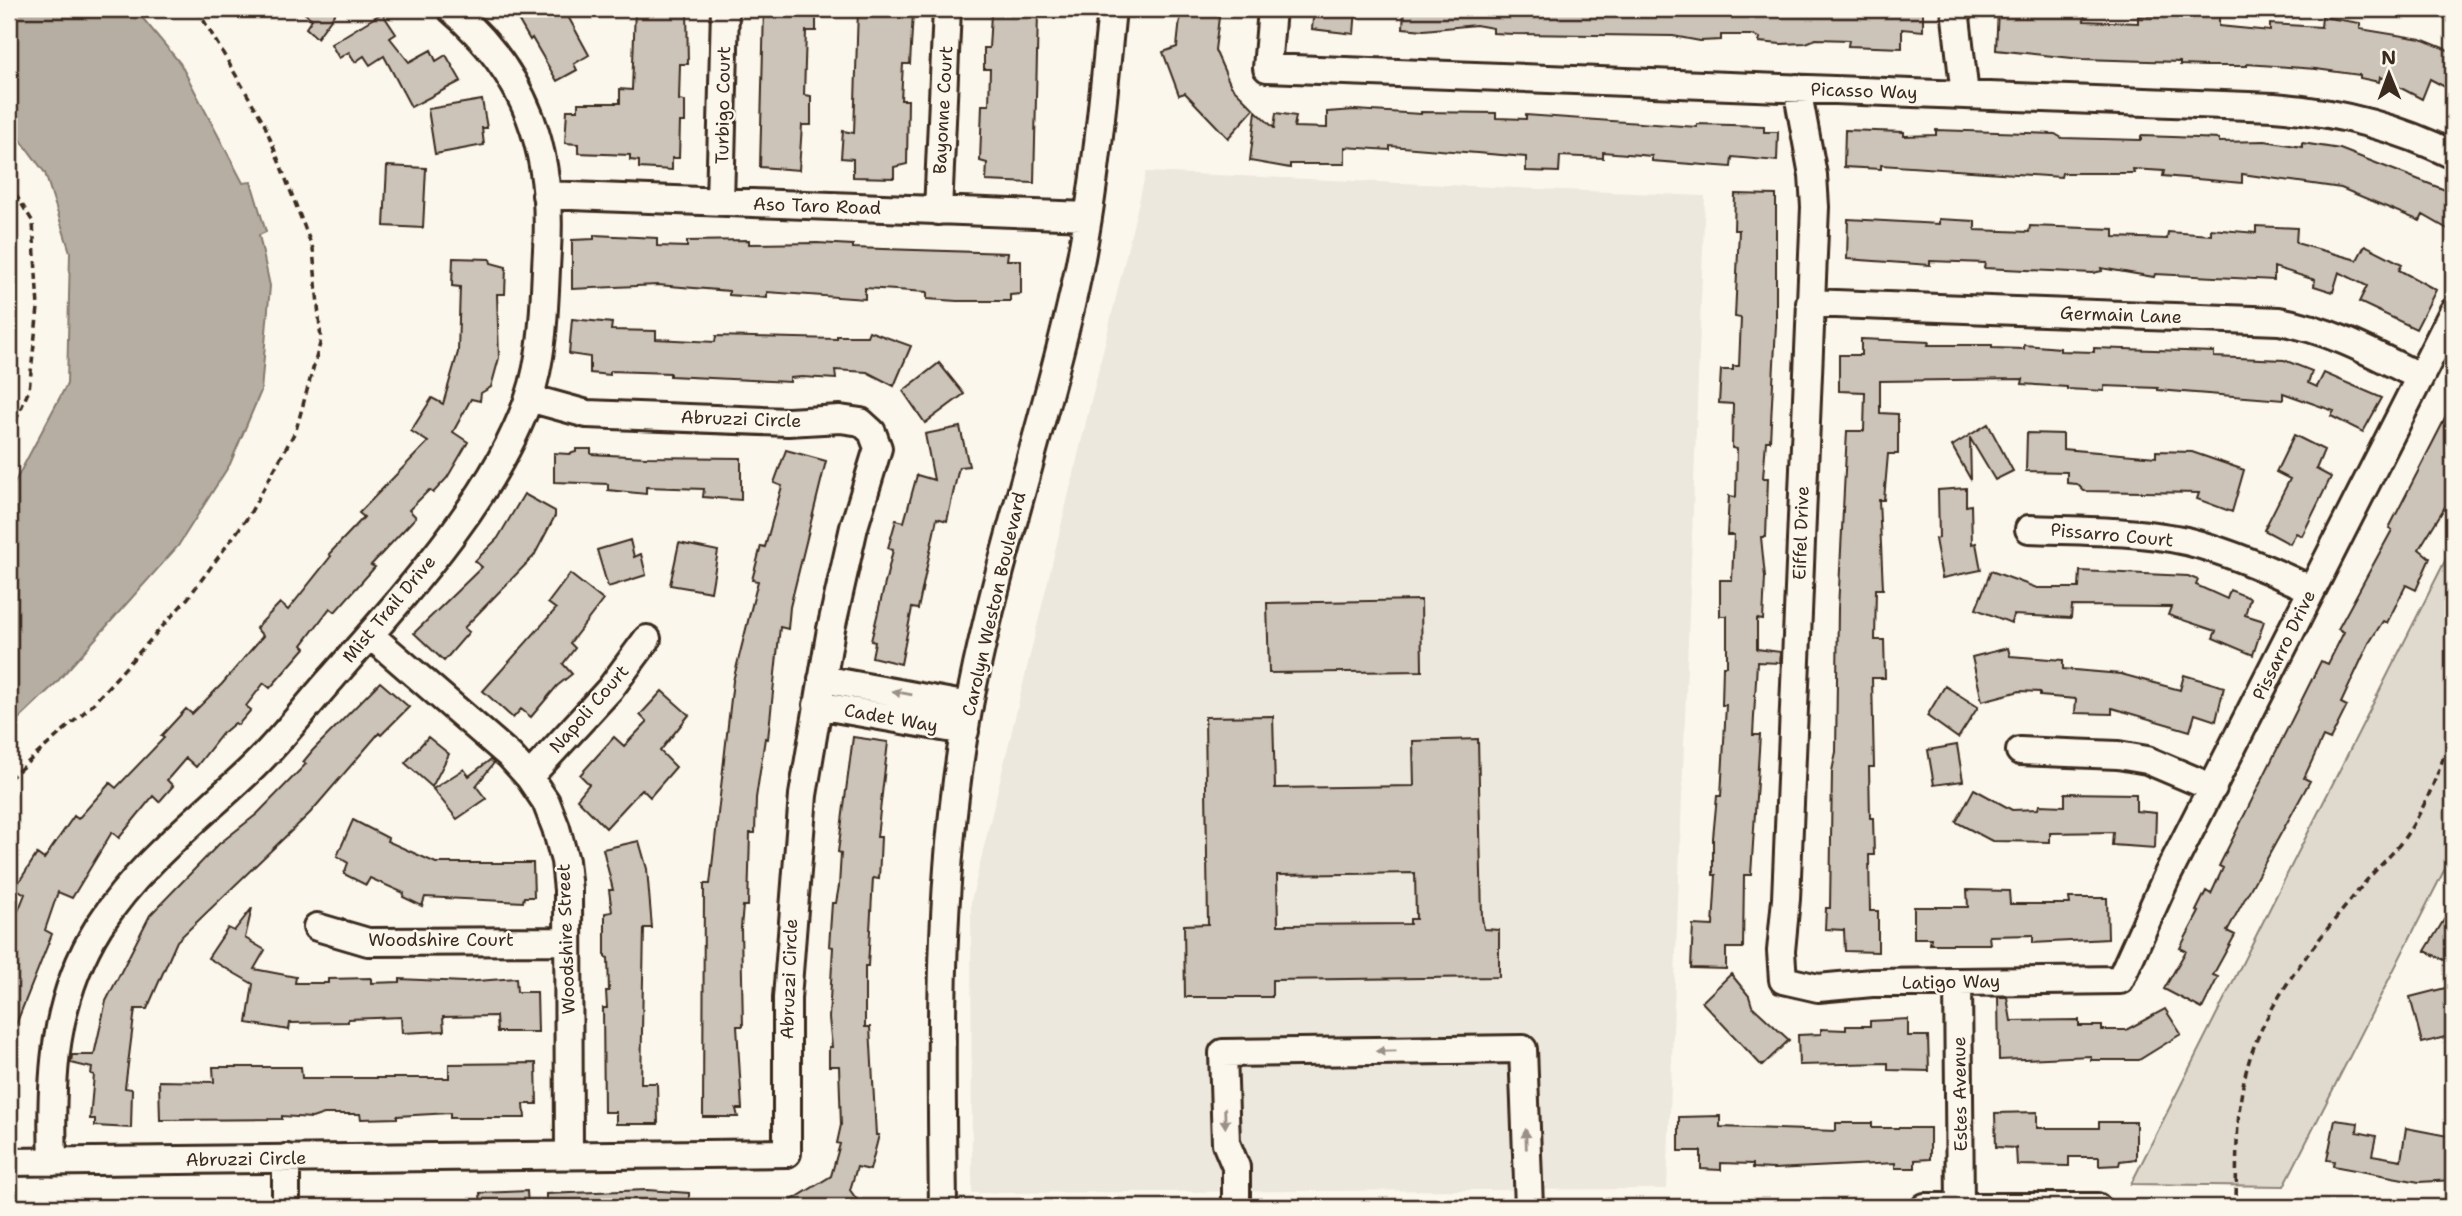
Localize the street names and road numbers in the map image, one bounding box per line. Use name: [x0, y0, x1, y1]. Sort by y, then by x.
street label: Bayonne Court: [928, 45, 958, 175]
street label: Turbigo Court: [710, 46, 736, 164]
street label: Picasso Way: [1810, 77, 1918, 105]
street label: Aso Taro Road: [752, 192, 882, 220]
street label: Germain Lane: [2060, 301, 2182, 329]
street label: Abruzzi Circle: [680, 405, 802, 433]
street label: Eiffel Drive: [1787, 485, 1815, 581]
street label: Carolyn Weston Boulevard: [956, 489, 1032, 719]
street label: Pissarro Court: [2050, 518, 2175, 552]
street label: Mist Trail Drive: [337, 550, 441, 668]
street label: Pissarro Drive: [2247, 586, 2321, 704]
street label: Napoli Court: [544, 660, 634, 758]
street label: Cadet Way: [842, 698, 940, 738]
street label: Woodshire Street: [551, 863, 581, 1015]
street label: Abruzzi Circle: [775, 918, 803, 1040]
street label: Woodshire Court: [368, 928, 514, 952]
street label: Latigo Way: [1901, 969, 2001, 995]
street label: Estes Avenue: [1947, 1036, 1973, 1152]
street label: Abruzzi Circle: [185, 1146, 307, 1172]

